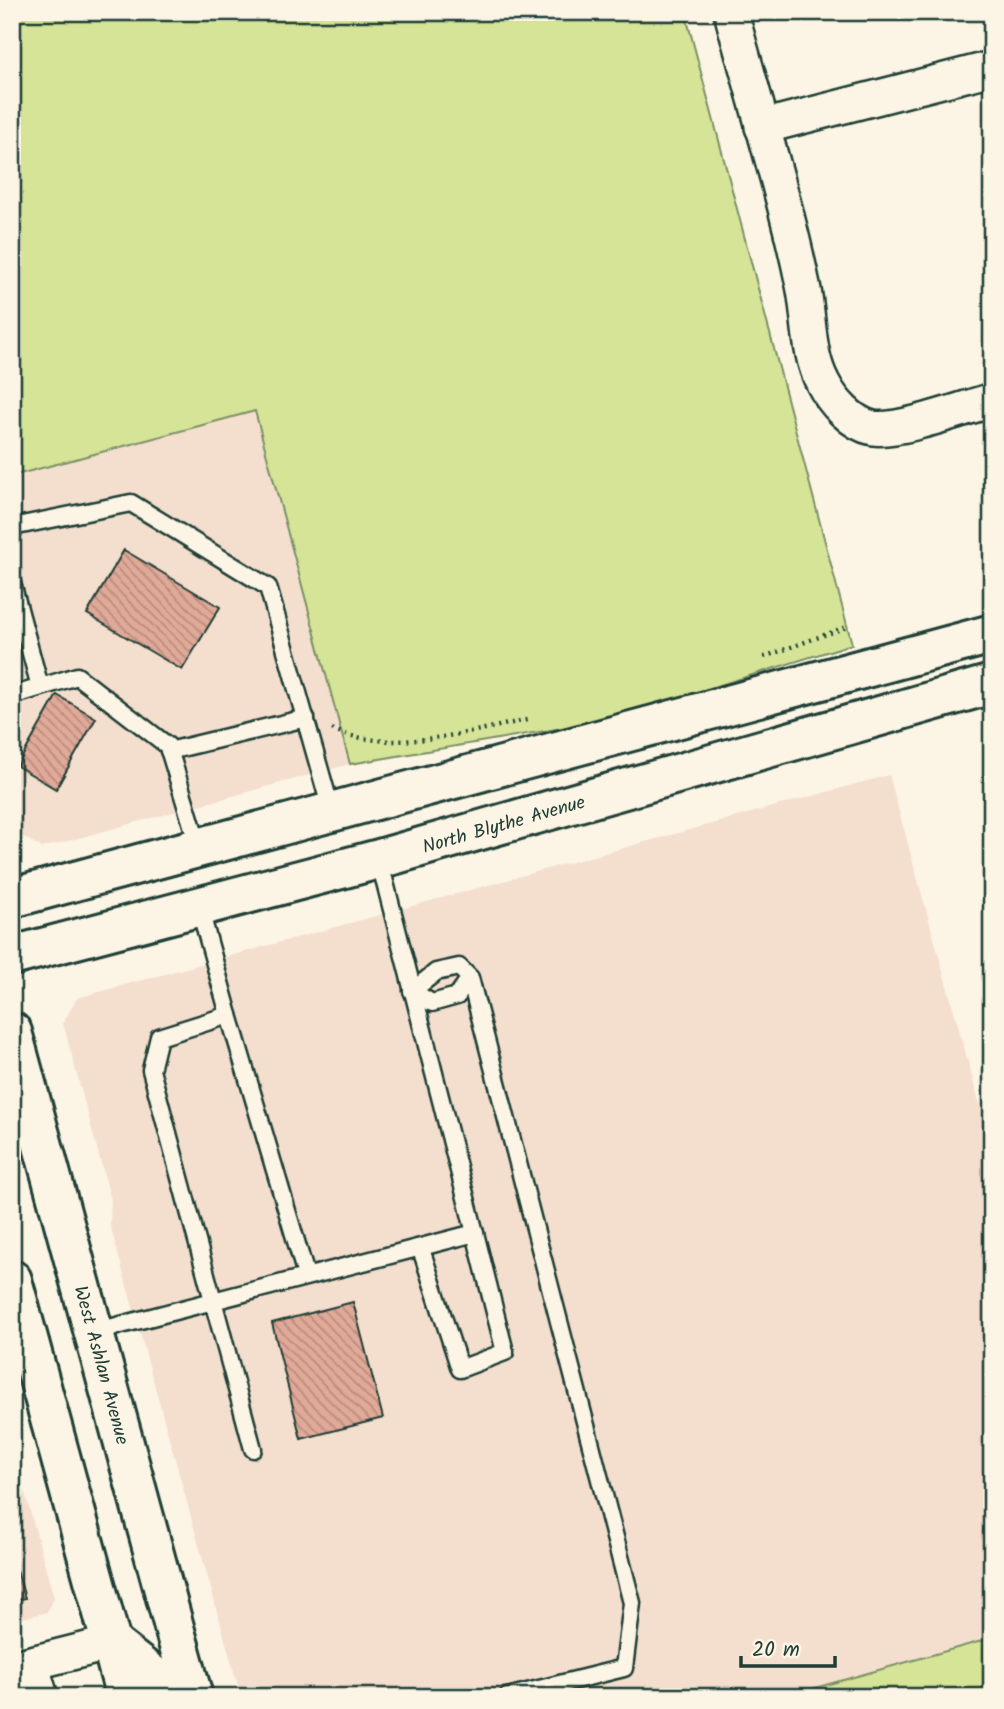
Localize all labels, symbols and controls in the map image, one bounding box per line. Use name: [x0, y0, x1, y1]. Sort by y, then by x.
street label: North Blythe Avenue: [419, 788, 589, 863]
street label: West Ashlan Avenue: [65, 1282, 137, 1449]
scale bar: [741, 1625, 836, 1669]
text: 20 m: [752, 1634, 800, 1667]

